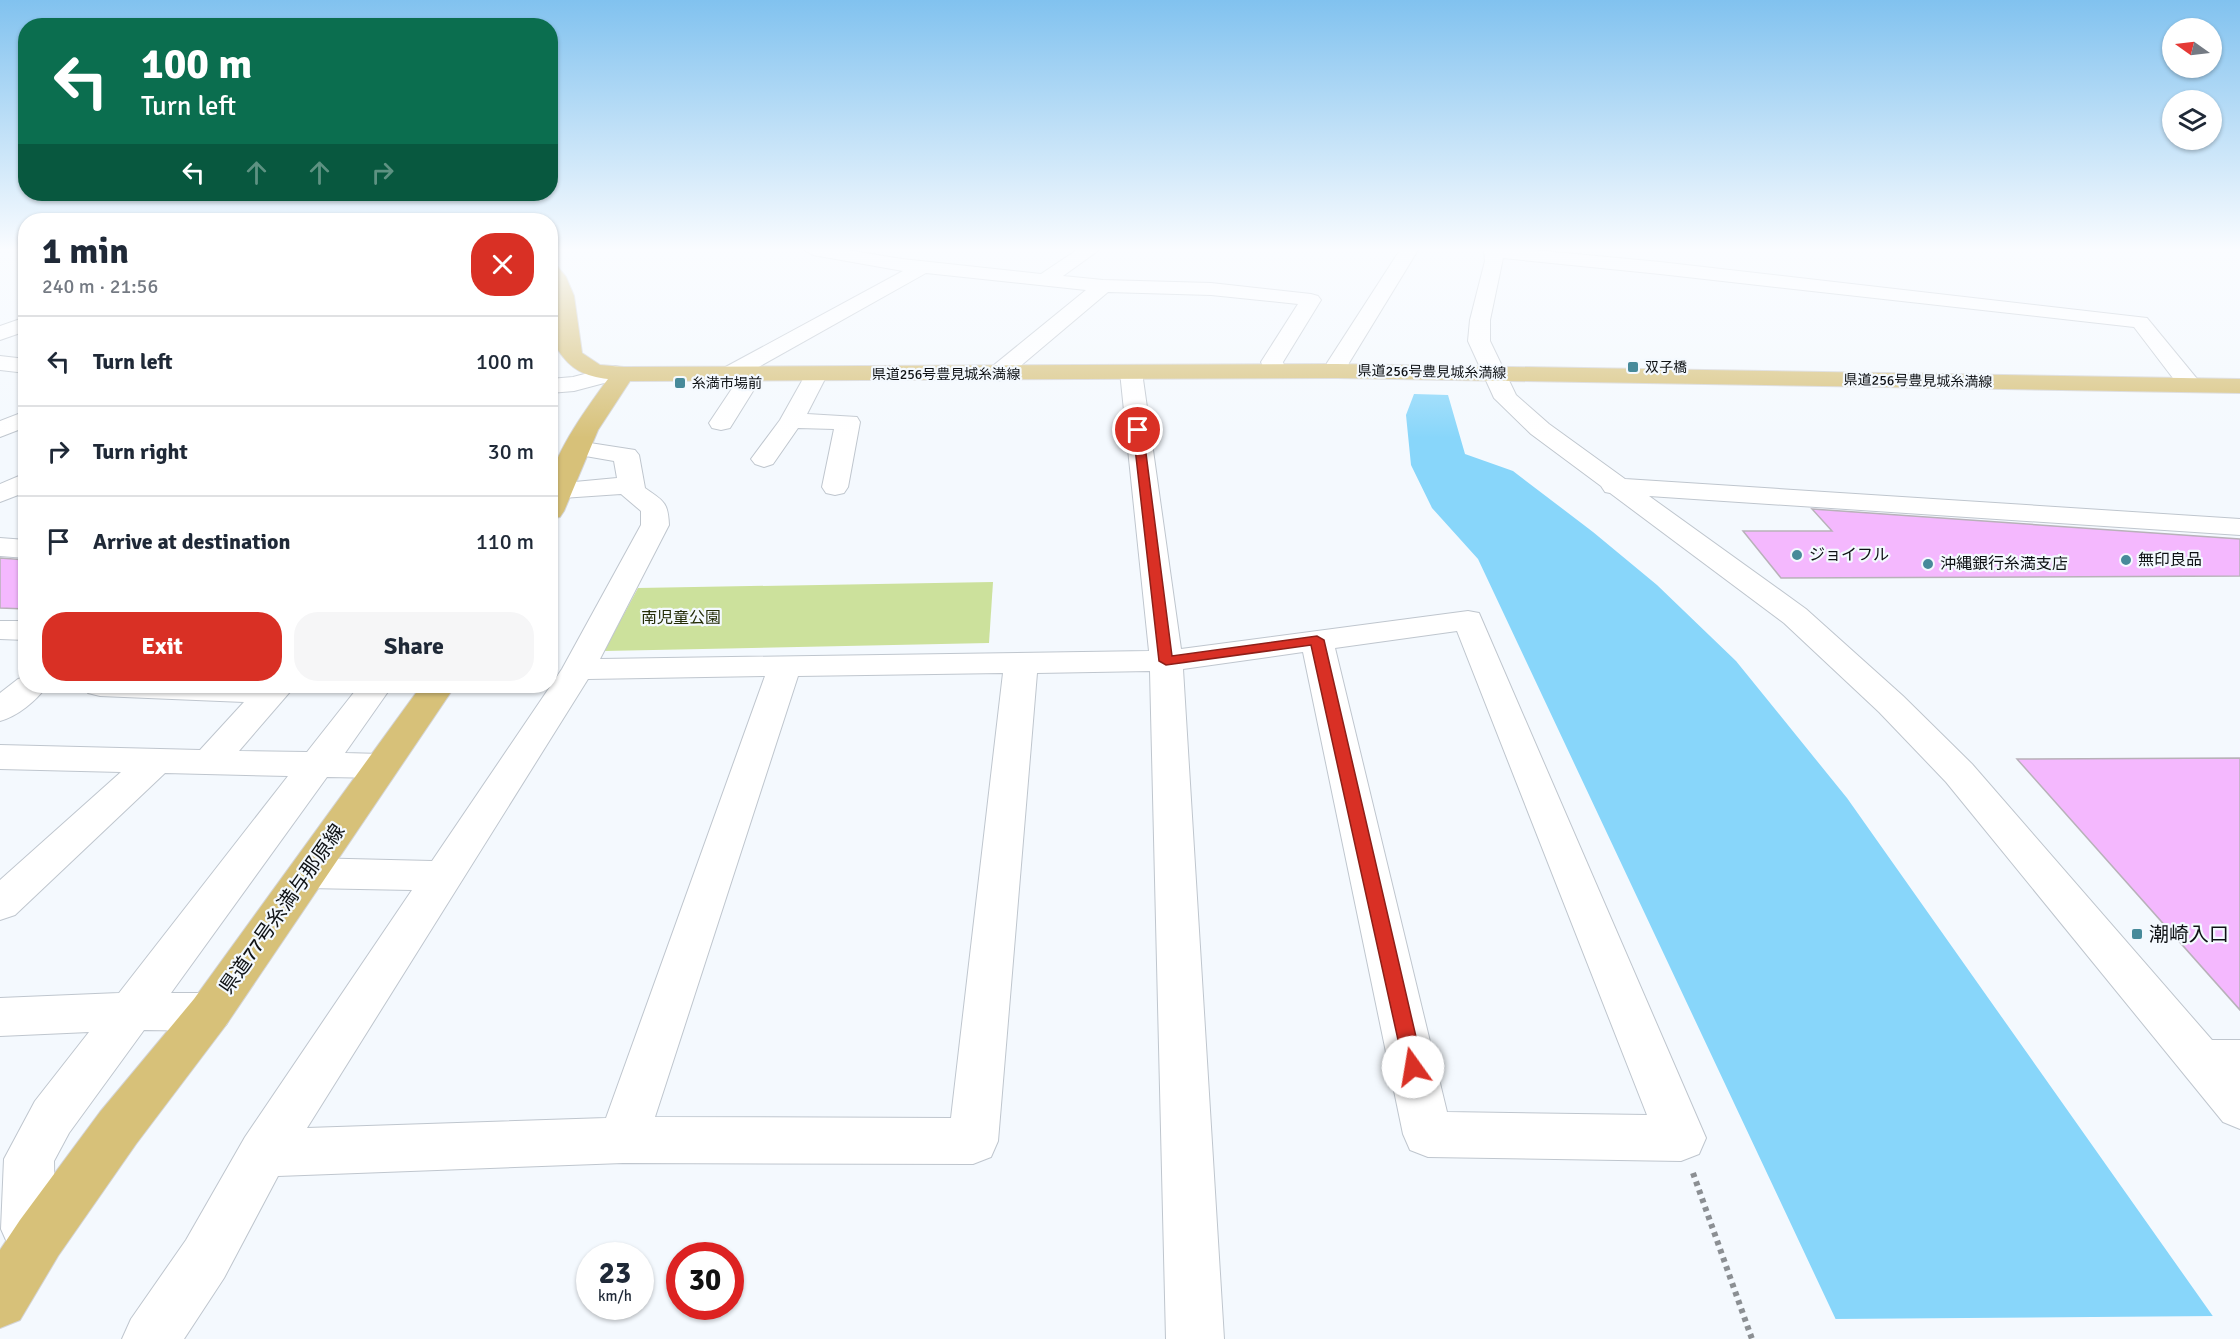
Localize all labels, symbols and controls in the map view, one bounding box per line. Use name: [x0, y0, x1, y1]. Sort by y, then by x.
north arrow: [2162, 18, 2222, 78]
map controls: [2162, 18, 2222, 150]
text: 100 m: [141, 39, 252, 90]
icon: left: [42, 42, 120, 120]
text: Turn left: [141, 90, 236, 123]
button: layers: [2162, 90, 2222, 150]
icon: left: [177, 156, 210, 189]
icon: ahead: [240, 156, 273, 189]
icon: ahead: [303, 156, 336, 189]
icon: right: [366, 156, 399, 189]
text: 1 min: [42, 229, 129, 274]
button: close: [471, 233, 534, 296]
text: 240 m · 21:56: [42, 274, 158, 299]
icon: left: [42, 345, 75, 378]
text: Turn left: [93, 348, 173, 375]
text: 100 m: [476, 348, 534, 375]
place label: 双子橋: [1645, 359, 1687, 376]
marker: 双子橋: [1626, 360, 1640, 374]
street label: 県道256号豊見城糸満線: [1358, 362, 1506, 382]
street label: 県道256号豊見城糸満線: [872, 366, 1020, 383]
street label: 県道256号豊見城糸満線: [1844, 371, 1992, 391]
place label: 糸満市場前: [692, 375, 762, 392]
marker: 糸満市場前: [673, 376, 687, 390]
pin: [1112, 404, 1163, 455]
icon: arrive: [1121, 413, 1154, 446]
icon: right: [42, 435, 75, 468]
text: Turn right: [93, 438, 188, 465]
text: 30 m: [488, 438, 534, 465]
icon: arrive: [42, 525, 75, 558]
text: Arrive at destination: [93, 528, 290, 555]
text: 110 m: [476, 528, 534, 555]
place label: ジョイフル: [1809, 545, 1889, 565]
marker: ジョイフル: [1790, 548, 1804, 562]
place label: 無印良品: [2138, 550, 2202, 570]
marker: 無印良品: [2119, 553, 2133, 567]
place label: 沖縄銀行糸満支店: [1940, 554, 2068, 574]
marker: 沖縄銀行糸満支店: [1921, 557, 1935, 571]
park label: 南児童公園: [641, 608, 721, 628]
button: Exit: [42, 612, 282, 681]
button: Share: [294, 612, 534, 681]
street label: 県道77号糸満与那原線: [214, 819, 350, 999]
place label: 潮崎入口: [2149, 922, 2229, 947]
marker: 潮崎入口: [2130, 927, 2144, 941]
position arrow: [1381, 1035, 1445, 1099]
speed limit sign: 30: [666, 1242, 744, 1320]
text: 23: [599, 1255, 631, 1292]
text: km/h: [598, 1287, 632, 1305]

